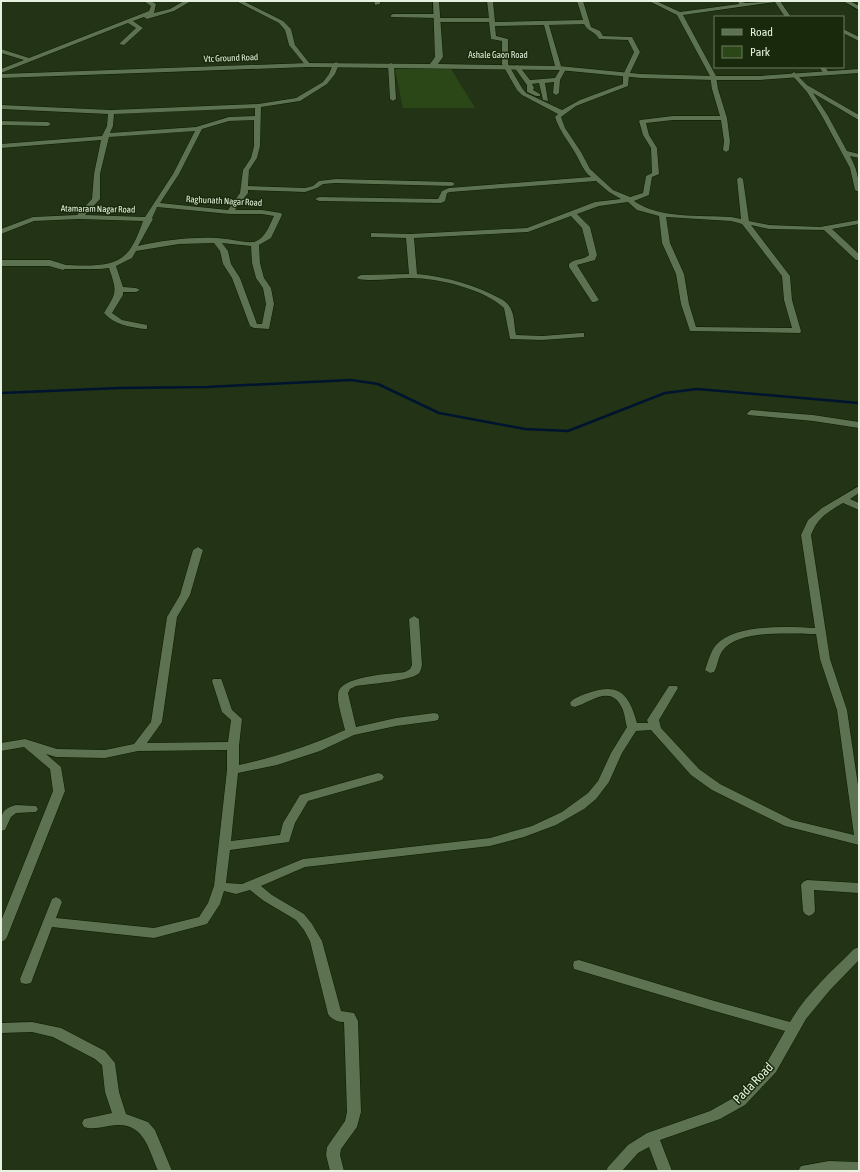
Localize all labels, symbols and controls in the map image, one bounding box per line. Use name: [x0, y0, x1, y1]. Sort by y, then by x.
legend: [714, 16, 844, 68]
text: Road: [750, 25, 773, 39]
text: Park: [750, 45, 771, 59]
street label: Ashale Gaon Road: [468, 50, 528, 60]
street label: Vtc Ground Road: [204, 52, 258, 64]
street label: Raghunath Nagar Road: [186, 194, 262, 208]
street label: Atamaram Nagar Road: [61, 203, 135, 215]
street label: Pada Road: [730, 1059, 776, 1107]

